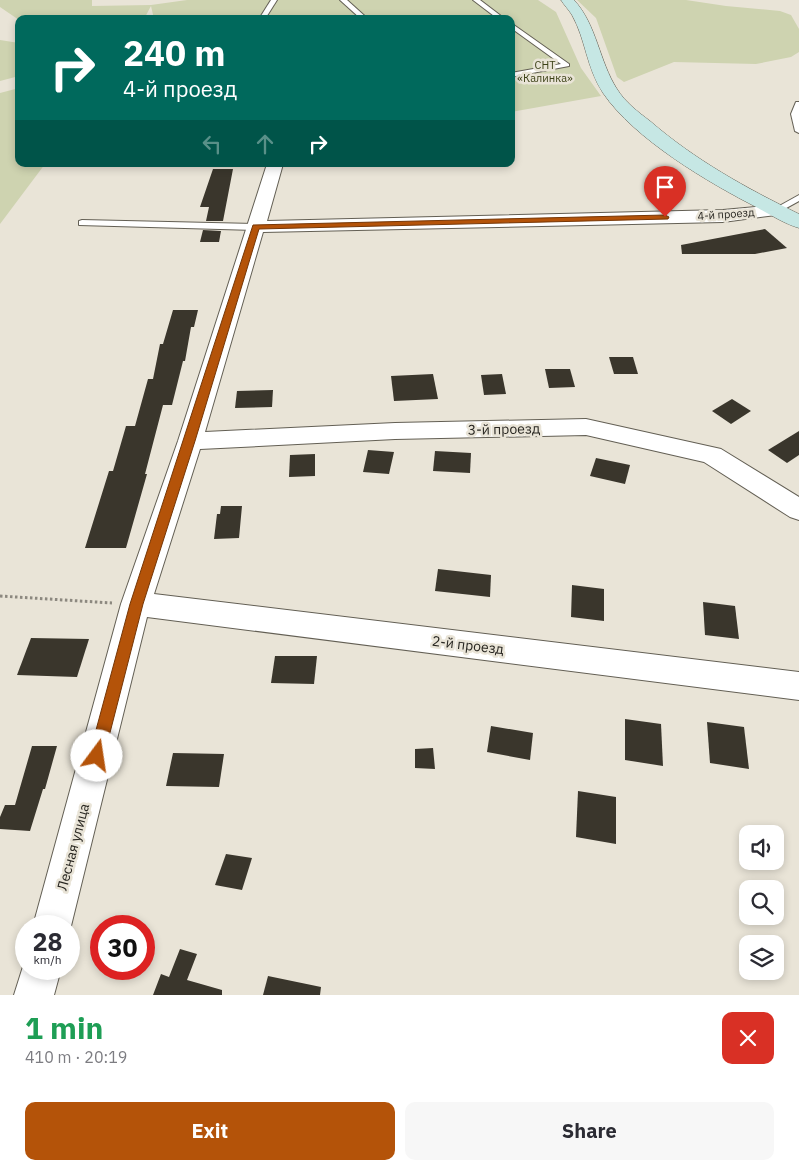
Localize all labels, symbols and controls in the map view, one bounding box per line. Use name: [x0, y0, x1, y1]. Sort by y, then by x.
text: 240 m: [123, 30, 226, 76]
icon: right: [40, 35, 105, 100]
park label: СНТ «Калинка»: [517, 58, 573, 85]
text: 4-й проезд: [123, 74, 237, 103]
icon: left: [198, 130, 226, 158]
icon: ahead: [251, 130, 279, 158]
icon: right: [304, 130, 332, 158]
pin: [644, 166, 686, 217]
icon: arrive: [651, 173, 679, 201]
street label: 4-й проезд: [697, 205, 755, 223]
street label: 3-й проезд: [468, 419, 540, 439]
street label: 2-й проезд: [431, 632, 505, 658]
position arrow: [70, 729, 122, 781]
street label: Лесная улица: [53, 801, 93, 893]
map controls: [739, 825, 784, 980]
button: sound: [739, 825, 784, 870]
button: search: [739, 880, 784, 925]
speed limit sign: 30: [90, 915, 155, 980]
text: 28: [32, 925, 63, 958]
button: layers: [739, 935, 784, 980]
text: km/h: [33, 952, 62, 967]
text: 1 min: [25, 1008, 103, 1047]
button: close: [722, 1012, 774, 1064]
text: 410 m · 20:19: [25, 1047, 127, 1067]
button: Exit: [25, 1102, 395, 1160]
button: Share: [405, 1102, 774, 1160]

